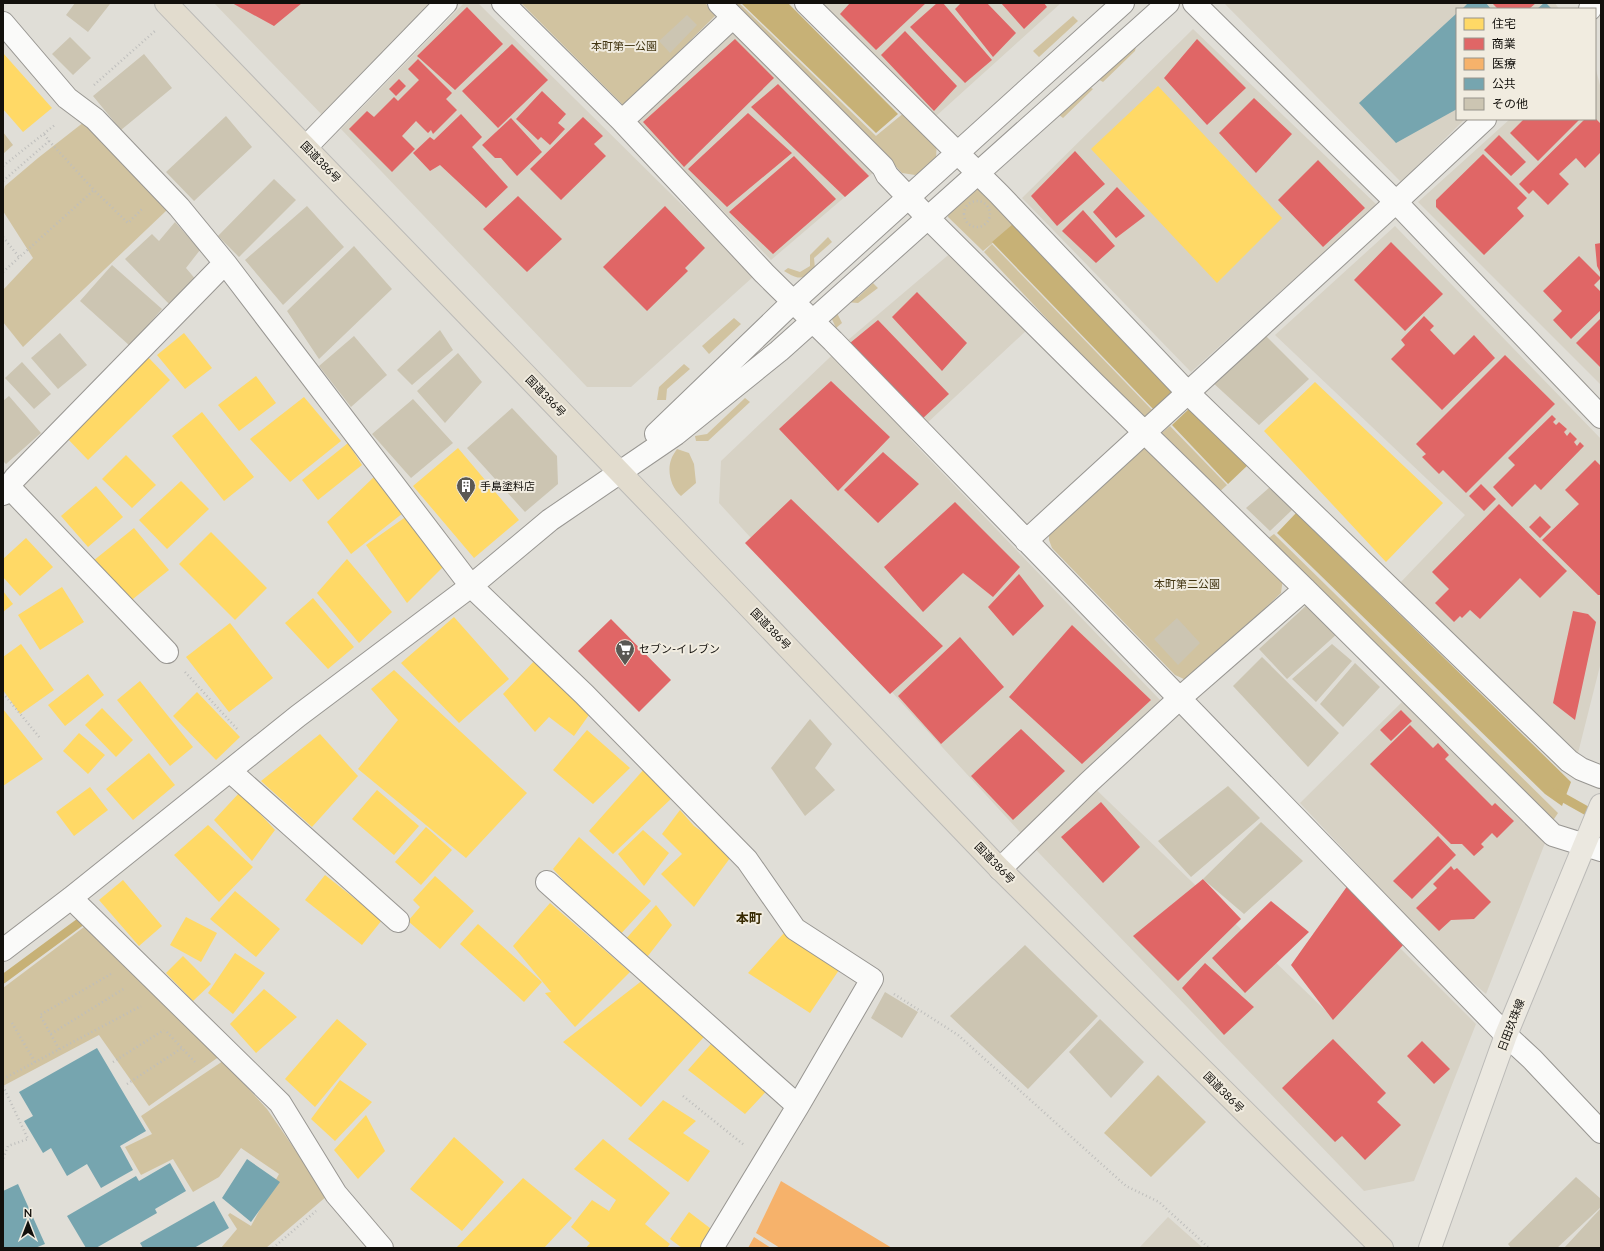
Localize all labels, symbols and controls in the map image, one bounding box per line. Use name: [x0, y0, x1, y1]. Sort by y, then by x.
legend: [1456, 8, 1596, 120]
text: 住宅: [1492, 16, 1516, 31]
text: 商業: [1492, 36, 1516, 51]
park label: 本町第一公園: [591, 39, 657, 52]
text: 医療: [1492, 56, 1516, 71]
text: 公共: [1492, 76, 1516, 91]
text: その他: [1492, 96, 1528, 111]
street label: 国道386号: [299, 138, 344, 185]
street label: 国道386号: [524, 372, 569, 419]
building icon: 手島塗料店: [455, 475, 477, 503]
place label: 手島塗料店: [480, 479, 535, 492]
park label: 本町第二公園: [1154, 577, 1220, 590]
street label: 国道386号: [749, 605, 794, 652]
supermarket icon: セブン-イレブン: [614, 638, 636, 666]
place label: セブン-イレブン: [639, 642, 720, 655]
street label: 国道386号: [973, 839, 1018, 886]
district label: 本町: [736, 910, 762, 926]
street label: 日田玖珠線: [1495, 997, 1526, 1053]
street label: 国道386号: [1201, 1069, 1247, 1115]
north arrow: [8, 1203, 48, 1243]
text: N: [24, 1206, 32, 1219]

